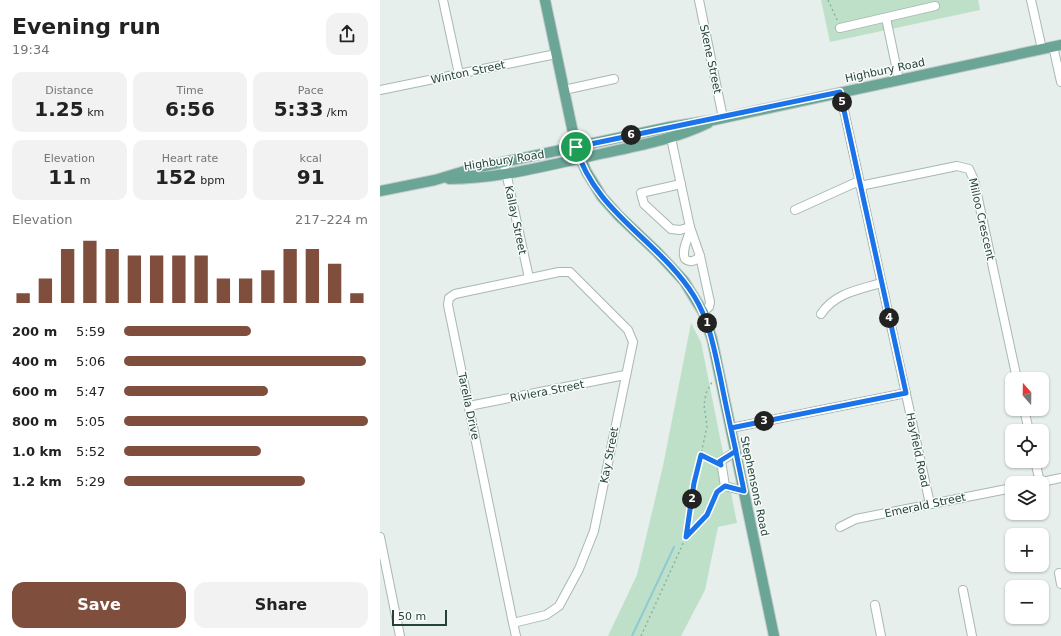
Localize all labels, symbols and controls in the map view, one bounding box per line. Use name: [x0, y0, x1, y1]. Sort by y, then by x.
button: share: [326, 13, 368, 55]
text: Evening run: [12, 14, 161, 39]
street label: Skene Street: [697, 23, 724, 96]
text: 19:34: [12, 42, 49, 57]
street label: Highbury Road: [844, 56, 926, 85]
street label: Winton Street: [430, 58, 507, 87]
text: Distance: [45, 84, 93, 97]
text: Time: [177, 84, 203, 97]
text: Pace: [298, 84, 324, 97]
pin: 5: [832, 92, 852, 112]
text: 5: [838, 95, 846, 108]
text: 1.25: [34, 97, 84, 121]
text: 6:56: [165, 97, 215, 121]
text: 5:33: [274, 97, 323, 121]
text: km: [84, 106, 104, 119]
text: /km: [323, 106, 348, 119]
pin: 6: [621, 125, 641, 145]
text: 6: [627, 128, 635, 141]
pin: [559, 130, 593, 164]
icon: arrive: [565, 136, 587, 158]
street label: Highbury Road: [463, 148, 545, 173]
text: Elevation: [44, 152, 95, 165]
text: Heart rate: [162, 152, 218, 165]
text: kcal: [300, 152, 322, 165]
text: 11: [48, 165, 76, 189]
text: 152: [155, 165, 197, 189]
text: 91: [297, 165, 325, 189]
text: m: [76, 174, 90, 187]
text: bpm: [197, 174, 225, 187]
street label: Milloo Crescent: [966, 177, 997, 262]
street label: Kallay Street: [502, 184, 529, 256]
text: Elevation: [12, 212, 72, 227]
text: 217–224 m: [295, 212, 368, 227]
pin: 4: [879, 308, 899, 328]
text: 4: [885, 311, 893, 324]
pin: 1: [697, 313, 717, 333]
text: 1: [703, 316, 711, 329]
text: 200 m: [12, 324, 57, 339]
text: 5:59: [76, 324, 105, 339]
text: 400 m: [12, 354, 57, 369]
text: 5:06: [76, 354, 105, 369]
street label: Tarella Drive: [455, 370, 482, 441]
north arrow: [1005, 372, 1049, 416]
map controls: [1005, 372, 1049, 624]
street label: Riviera Street: [509, 378, 586, 405]
text: 600 m: [12, 384, 57, 399]
text: 5:47: [76, 384, 105, 399]
pin: 3: [754, 411, 774, 431]
street label: Hayfield Road: [903, 411, 932, 489]
text: 800 m: [12, 414, 57, 429]
text: 5:05: [76, 414, 105, 429]
text: 3: [760, 414, 768, 427]
button: locate: [1005, 424, 1049, 468]
street label: Kay Street: [598, 425, 621, 484]
street label: Stephensons Road: [738, 435, 771, 537]
text: 1.0 km: [12, 444, 62, 459]
text: 5:52: [76, 444, 105, 459]
text: 1.2 km: [12, 474, 62, 489]
text: 5:29: [76, 474, 105, 489]
button: layers: [1005, 476, 1049, 520]
pin: 2: [682, 489, 702, 509]
street label: Emerald Street: [883, 490, 968, 520]
text: 2: [688, 492, 696, 505]
button: +: [1005, 528, 1049, 572]
button: −: [1005, 580, 1049, 624]
button: Save: [12, 582, 186, 628]
button: Share: [194, 582, 368, 628]
scale bar: [392, 608, 447, 627]
text: 50 m: [398, 610, 426, 623]

